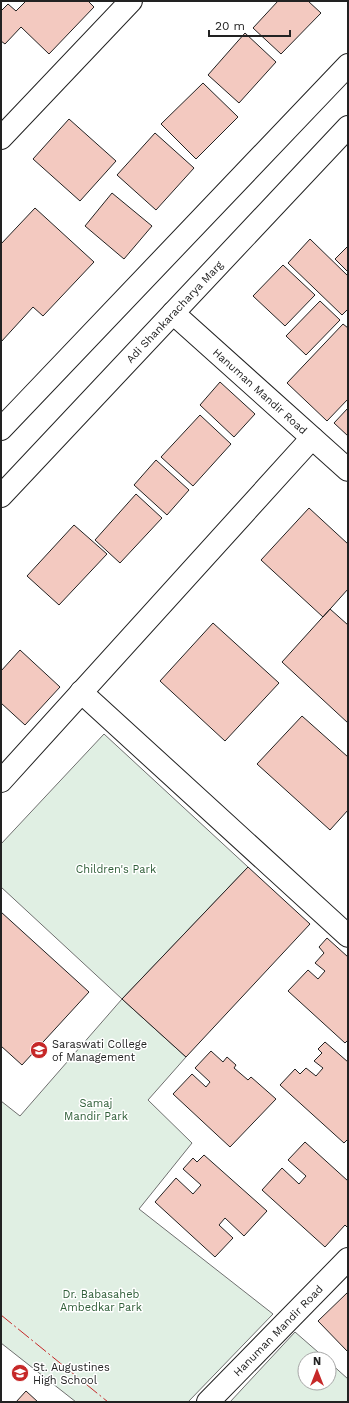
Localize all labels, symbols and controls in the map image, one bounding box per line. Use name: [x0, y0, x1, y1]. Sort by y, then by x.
scale bar: [209, 12, 290, 38]
text: 20 m: [215, 19, 245, 33]
street label: Adi Shankaracharya Marg: [124, 258, 226, 366]
street label: Hanuman Mandir Road: [210, 346, 310, 437]
park label: Children's Park: [76, 863, 156, 876]
place label: Saraswati College of Management: [52, 1038, 147, 1064]
school or university icon: Saraswati College of Management: [29, 1040, 49, 1060]
park label: Samaj Mandir Park: [64, 1097, 128, 1123]
street label: Hanuman Mandir Road: [231, 1283, 326, 1379]
park label: Dr. Babasaheb Ambedkar Park: [60, 1288, 142, 1314]
north arrow: [297, 1351, 337, 1391]
text: N: [313, 1355, 321, 1368]
place label: St. Augustines High School: [33, 1361, 110, 1387]
school or university icon: St. Augustines High School: [10, 1363, 30, 1383]

